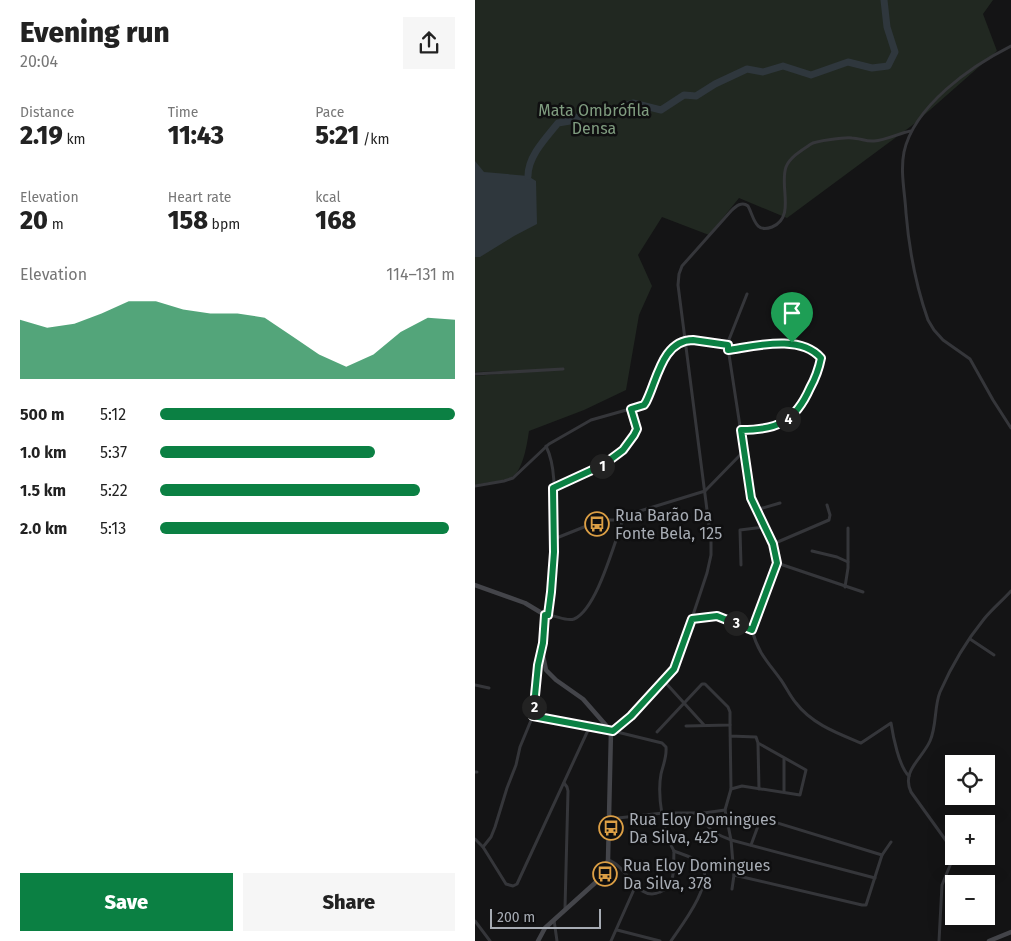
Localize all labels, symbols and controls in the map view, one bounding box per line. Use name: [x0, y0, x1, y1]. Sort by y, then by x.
text: Evening run: [20, 16, 170, 49]
button: share: [403, 17, 455, 69]
text: 20:04: [20, 52, 58, 71]
park label: Mata Ombrófila Densa: [538, 101, 650, 138]
text: Distance: [20, 104, 74, 121]
text: Time: [168, 104, 198, 121]
text: Pace: [315, 104, 344, 121]
text: 2.19: [20, 121, 63, 151]
text: 11:43: [168, 121, 224, 151]
text: 5:21: [315, 121, 359, 151]
text: km: [63, 131, 86, 148]
text: /km: [359, 131, 390, 148]
text: Elevation: [20, 189, 79, 206]
text: Heart rate: [168, 189, 231, 206]
text: kcal: [315, 189, 341, 206]
text: 20: [20, 206, 48, 236]
text: 158: [168, 206, 208, 236]
text: 168: [315, 206, 356, 236]
text: m: [48, 216, 64, 233]
text: bpm: [208, 216, 240, 233]
text: Elevation: [20, 265, 87, 284]
text: 114–131 m: [386, 265, 455, 284]
pin: [771, 292, 813, 343]
icon: arrive: [778, 299, 806, 327]
text: 500 m: [20, 405, 65, 424]
text: 5:12: [100, 405, 126, 424]
pin: 4: [775, 406, 801, 432]
text: 4: [785, 411, 792, 428]
text: 1.0 km: [20, 443, 67, 462]
text: 5:37: [100, 443, 127, 462]
pin: 1: [589, 454, 615, 478]
text: 1: [599, 458, 606, 475]
text: 1.5 km: [20, 481, 66, 500]
text: 5:22: [100, 481, 128, 500]
place label: Rua Barão Da Fonte Bela, 125: [615, 506, 722, 543]
bus stop icon: Rua Barão Da Fonte Bela, 125: [584, 511, 610, 537]
text: 2.0 km: [20, 519, 67, 538]
text: 5:13: [100, 519, 126, 538]
pin: 3: [723, 610, 749, 636]
text: 3: [733, 615, 740, 632]
pin: 2: [521, 694, 547, 720]
text: 2: [531, 699, 538, 716]
map controls: [945, 755, 995, 925]
button: locate: [945, 755, 995, 805]
place label: Rua Eloy Domingues Da Silva, 425: [629, 810, 776, 847]
bus stop icon: Rua Eloy Domingues Da Silva, 425: [598, 815, 624, 841]
button: +: [945, 815, 995, 865]
place label: Rua Eloy Domingues Da Silva, 378: [623, 856, 770, 893]
bus stop icon: Rua Eloy Domingues Da Silva, 378: [592, 861, 618, 887]
button: Save: [20, 873, 233, 931]
button: Share: [243, 873, 455, 931]
button: −: [945, 875, 995, 925]
scale bar: [490, 906, 601, 929]
text: 200 m: [497, 909, 535, 926]

